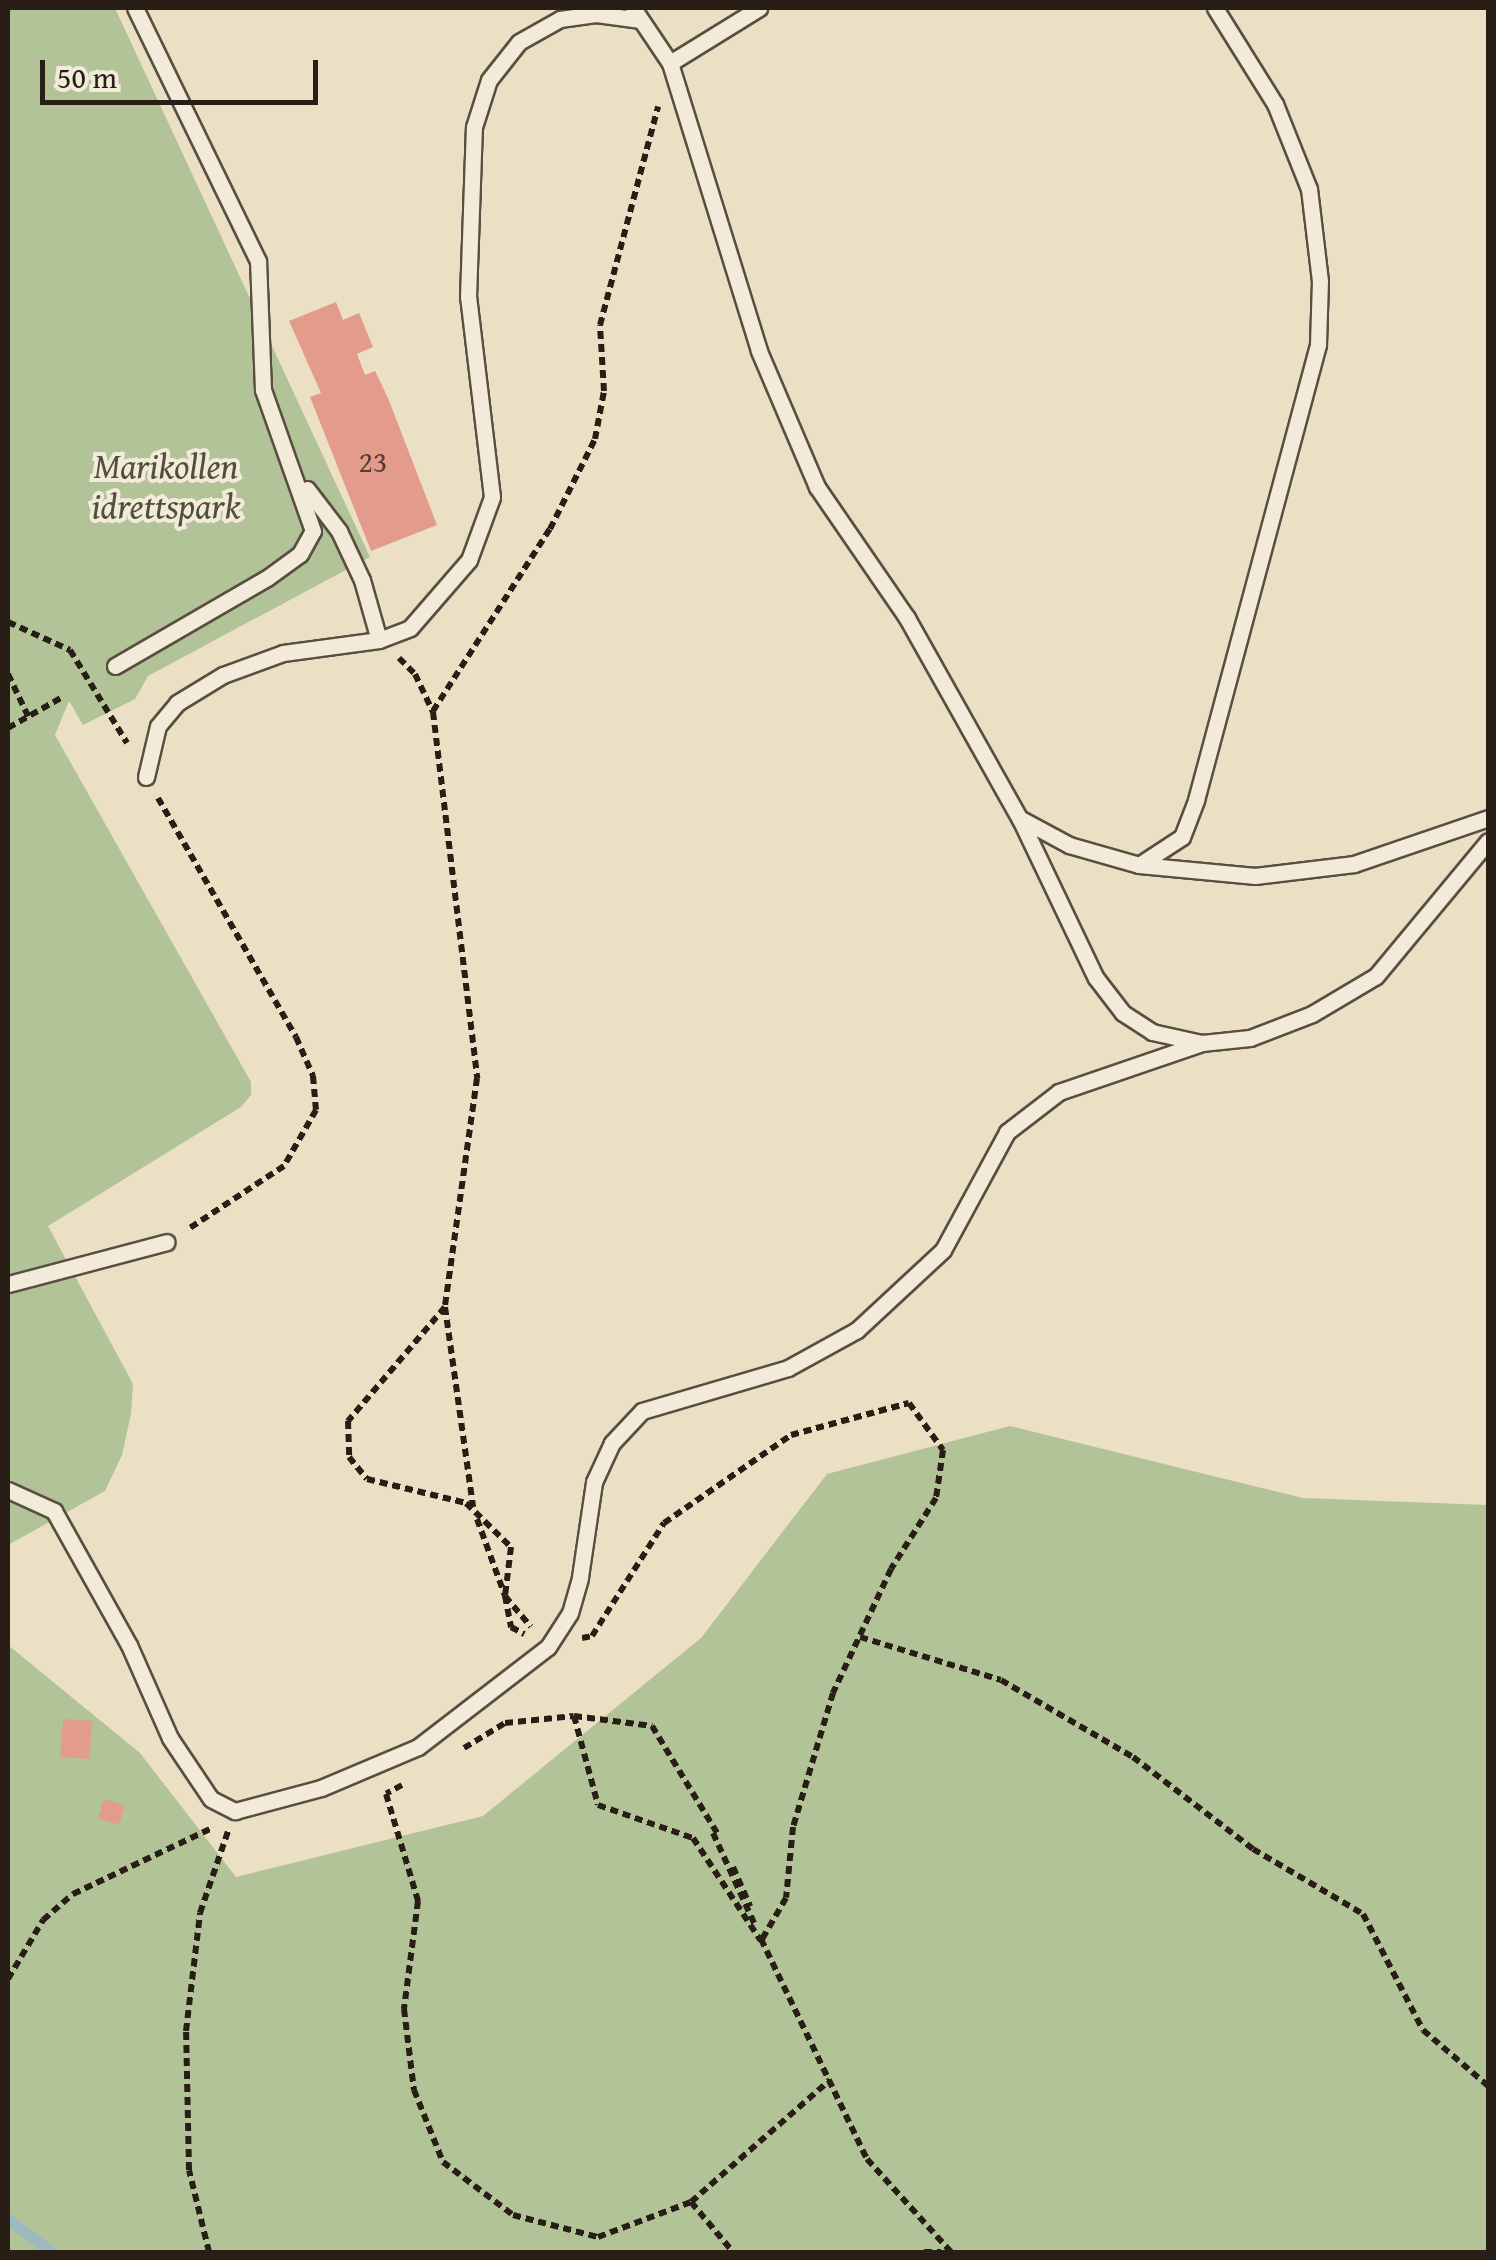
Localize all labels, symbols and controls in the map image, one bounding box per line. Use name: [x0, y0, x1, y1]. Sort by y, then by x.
scale bar: [45, 40, 322, 102]
text: 50 m: [57, 55, 117, 99]
house number: 23: [359, 443, 387, 479]
park label: Marikollen idrettspark: [92, 445, 240, 527]

